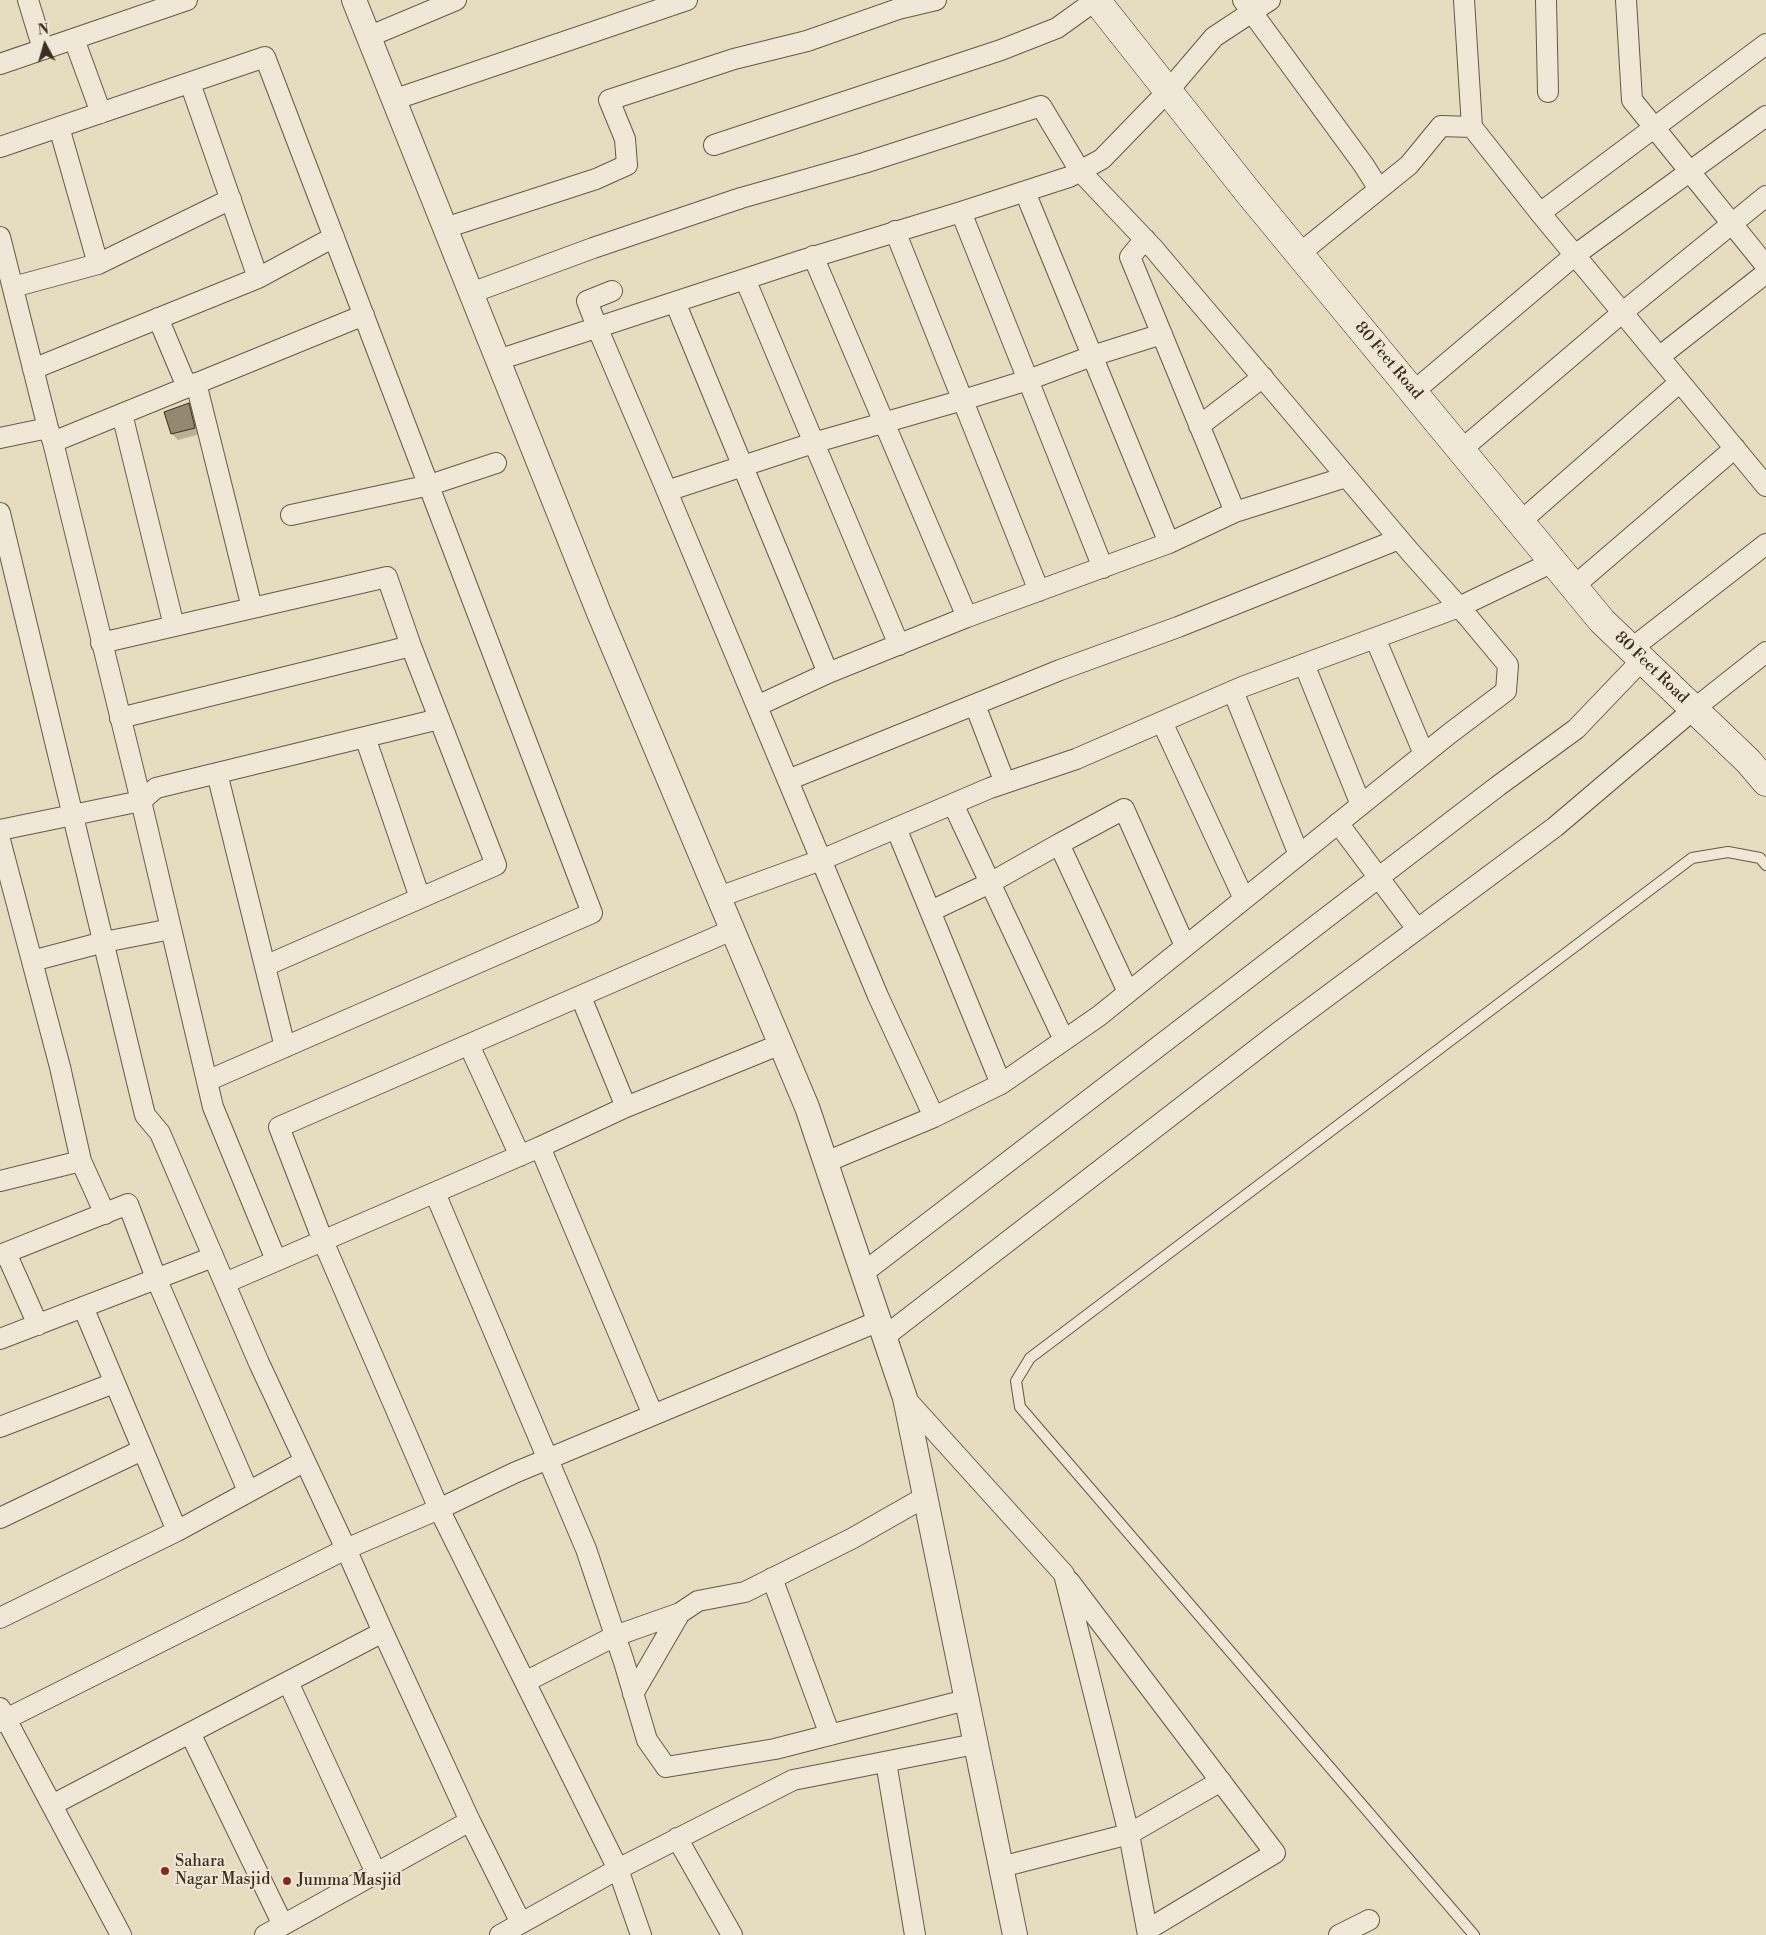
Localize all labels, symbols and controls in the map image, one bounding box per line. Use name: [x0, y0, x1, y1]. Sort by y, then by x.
north arrow: [20, 20, 70, 70]
text: N: [37, 21, 50, 40]
street label: 80 Feet Road: [1350, 318, 1426, 404]
street label: 80 Feet Road: [1610, 628, 1692, 708]
place label: Sahara Nagar Masjid: [175, 1852, 270, 1890]
marker: Sahara Nagar Masjid: [159, 1865, 171, 1877]
place label: Jumma Masjid: [297, 1871, 401, 1891]
marker: Jumma Masjid: [281, 1875, 293, 1887]

